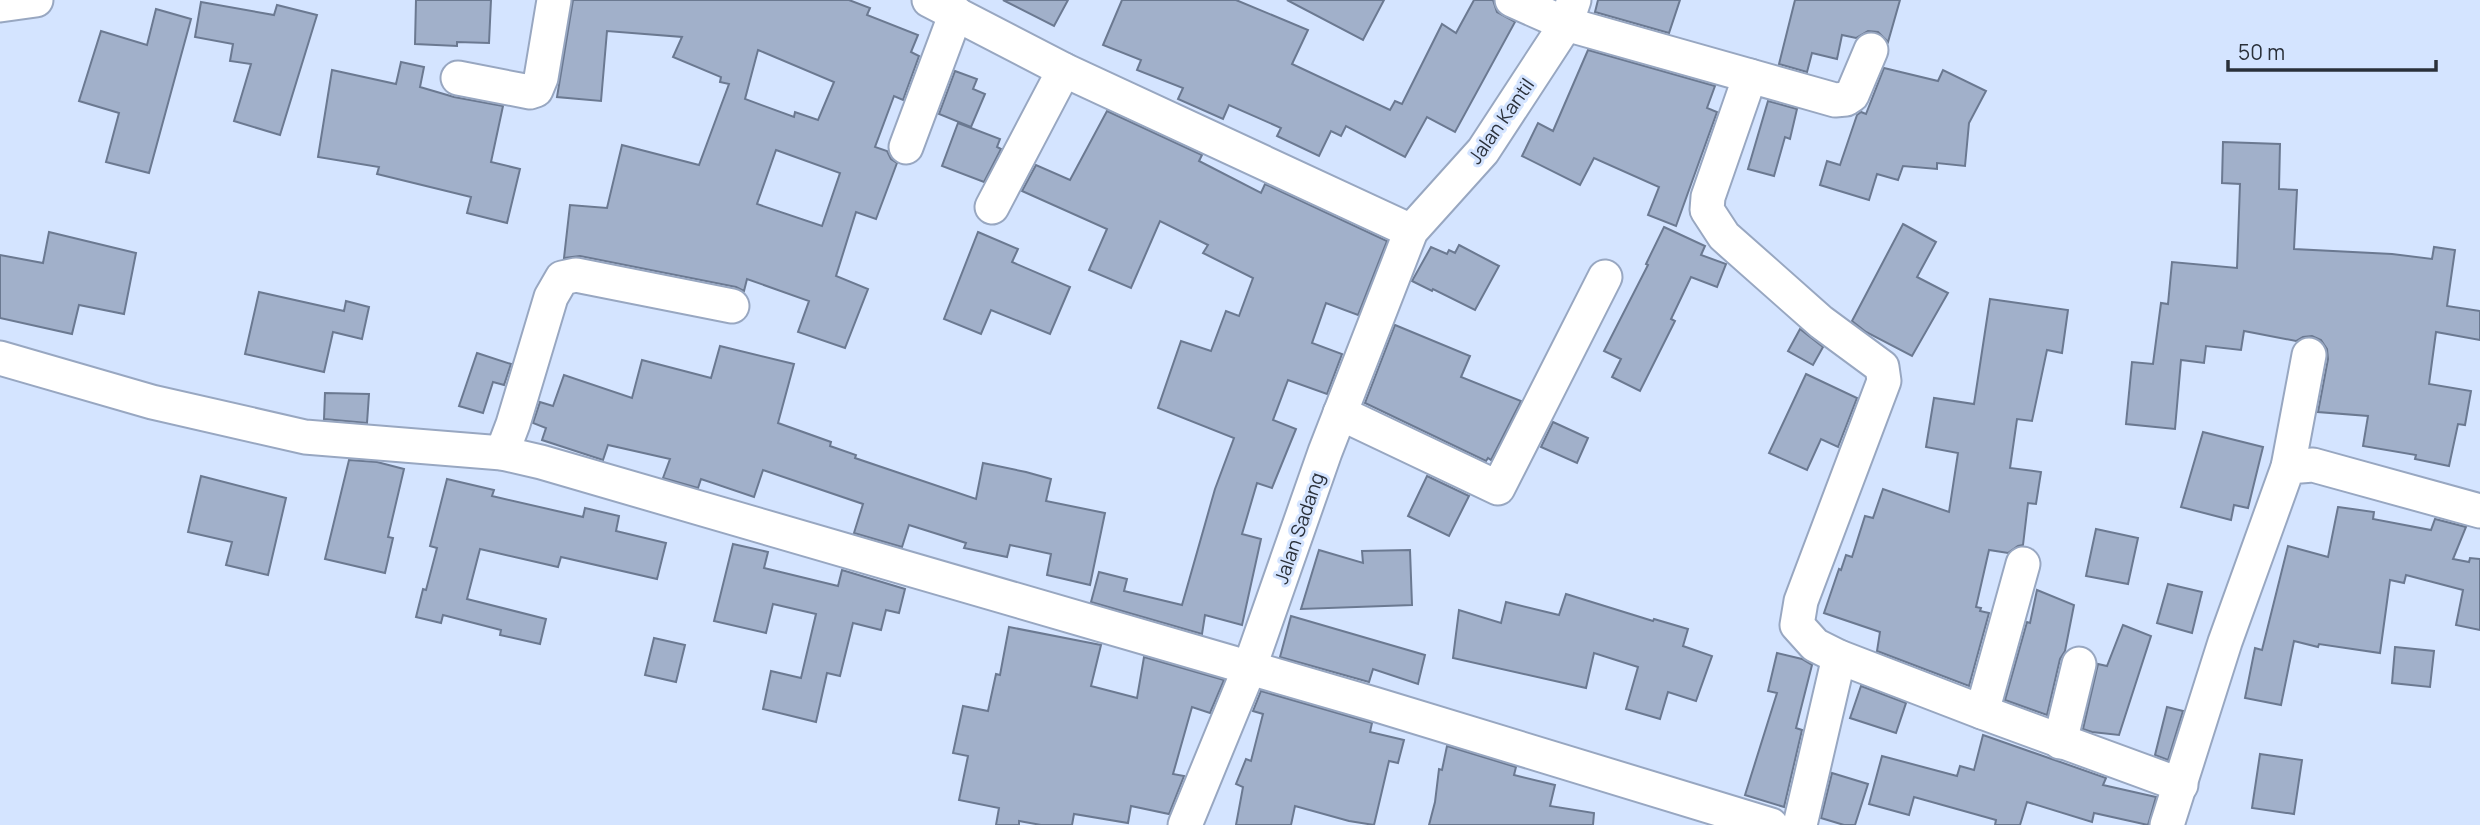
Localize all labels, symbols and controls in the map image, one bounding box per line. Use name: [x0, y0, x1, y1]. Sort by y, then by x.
scale bar: [2228, 28, 2436, 72]
text: 50 m: [2238, 38, 2285, 66]
street label: Jalan Kantil: [1462, 73, 1540, 169]
street label: Jalan Sadang: [1268, 469, 1330, 587]

